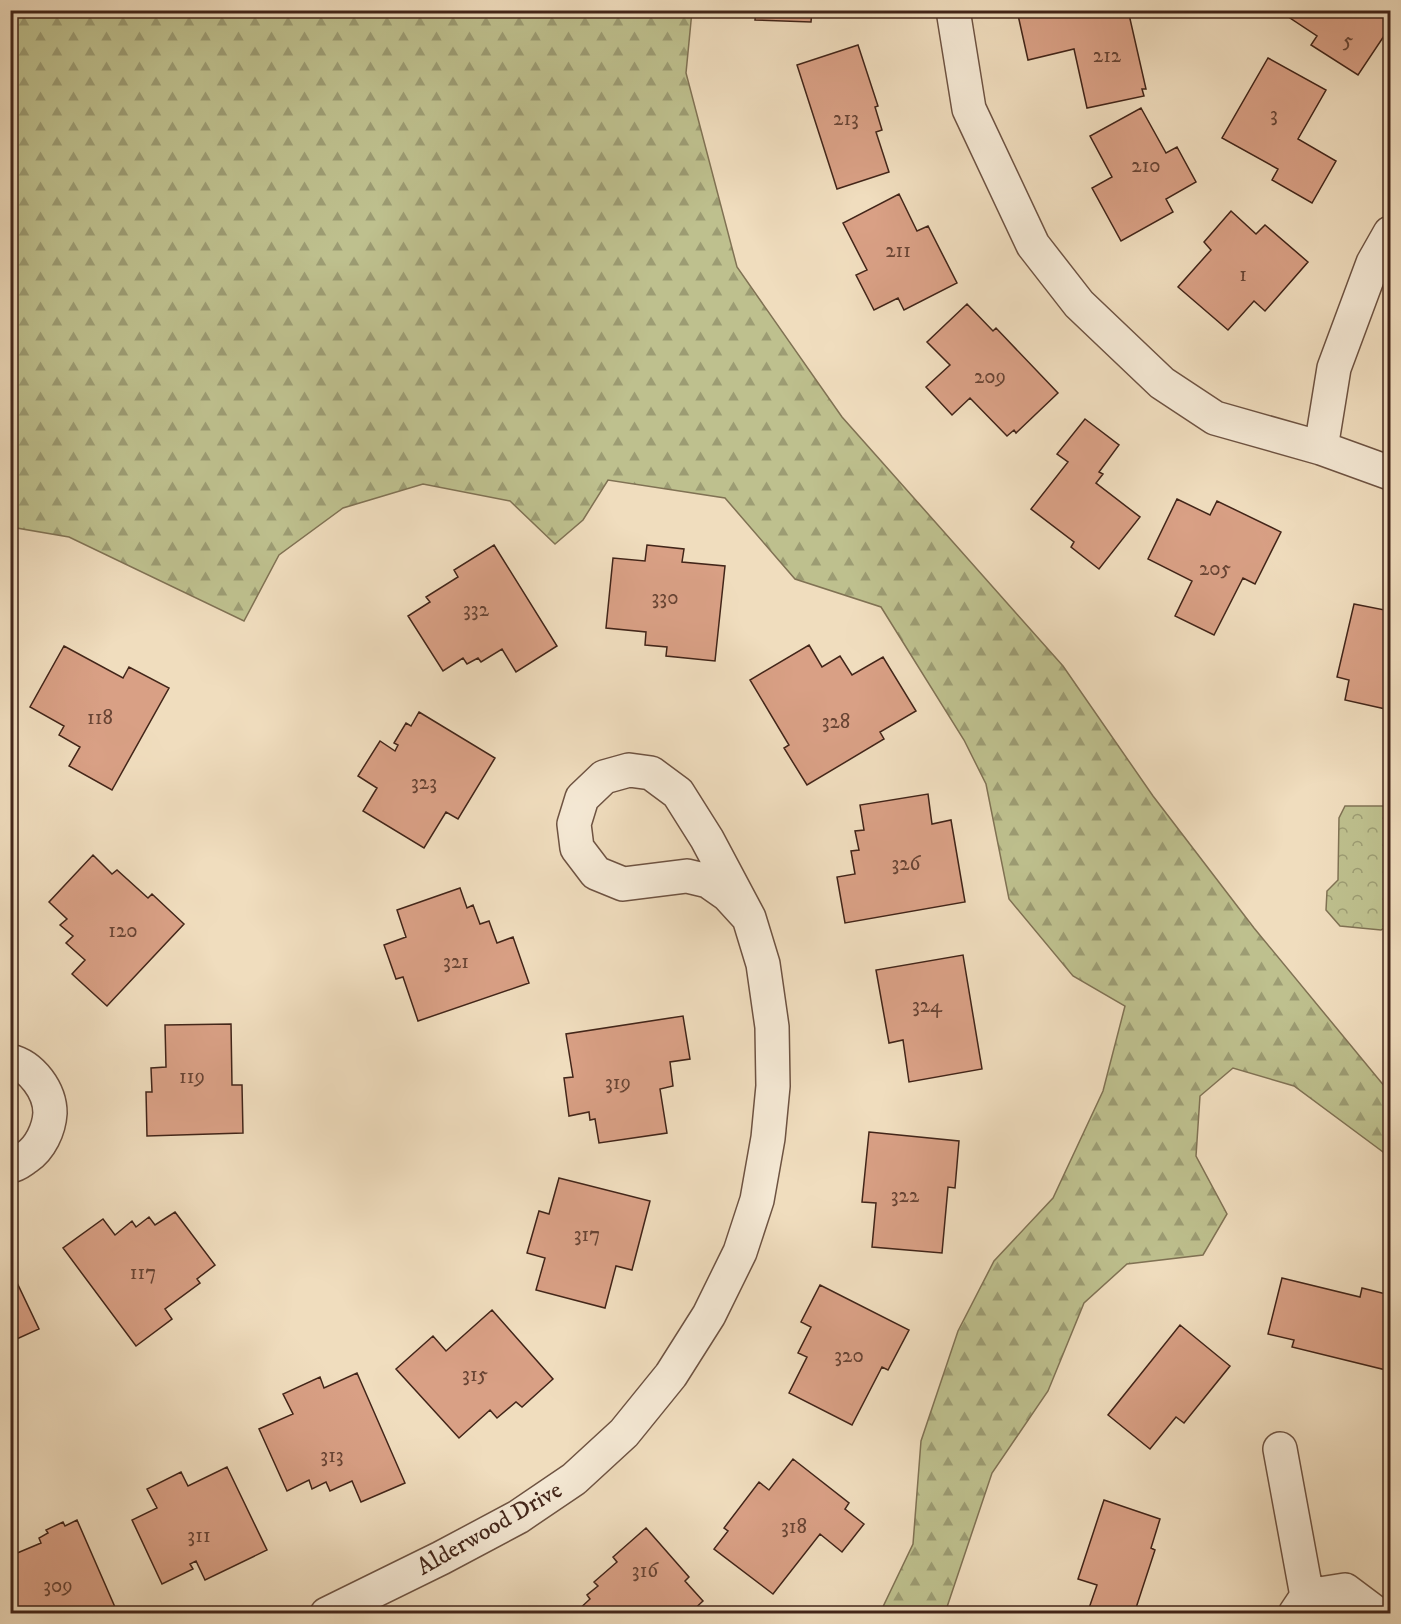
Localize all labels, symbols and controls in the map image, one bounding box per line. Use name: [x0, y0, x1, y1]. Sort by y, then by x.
house number: 5: [1343, 28, 1353, 54]
house number: 212: [1093, 43, 1122, 69]
house number: 3: [1270, 102, 1278, 128]
house number: 213: [833, 106, 859, 132]
house number: 210: [1131, 153, 1161, 179]
house number: 211: [885, 238, 911, 264]
house number: 1: [1239, 262, 1247, 288]
house number: 209: [974, 364, 1006, 390]
house number: 205: [1199, 556, 1231, 582]
house number: 330: [652, 585, 678, 611]
house number: 332: [463, 597, 490, 623]
house number: 118: [87, 705, 113, 731]
house number: 328: [822, 709, 850, 735]
house number: 323: [411, 770, 437, 796]
house number: 326: [891, 851, 922, 877]
house number: 120: [108, 918, 138, 944]
house number: 321: [443, 949, 469, 975]
house number: 324: [912, 993, 943, 1019]
house number: 119: [179, 1064, 205, 1090]
house number: 319: [605, 1070, 631, 1096]
house number: 322: [891, 1183, 920, 1209]
house number: 317: [574, 1222, 600, 1248]
house number: 117: [130, 1260, 156, 1286]
house number: 320: [834, 1343, 864, 1369]
house number: 315: [462, 1362, 488, 1388]
house number: 313: [320, 1443, 344, 1469]
street label: Alderwood Drive: [412, 1475, 568, 1583]
house number: 318: [781, 1514, 807, 1540]
house number: 311: [187, 1523, 211, 1549]
house number: 316: [632, 1558, 659, 1584]
house number: 309: [43, 1573, 73, 1599]

